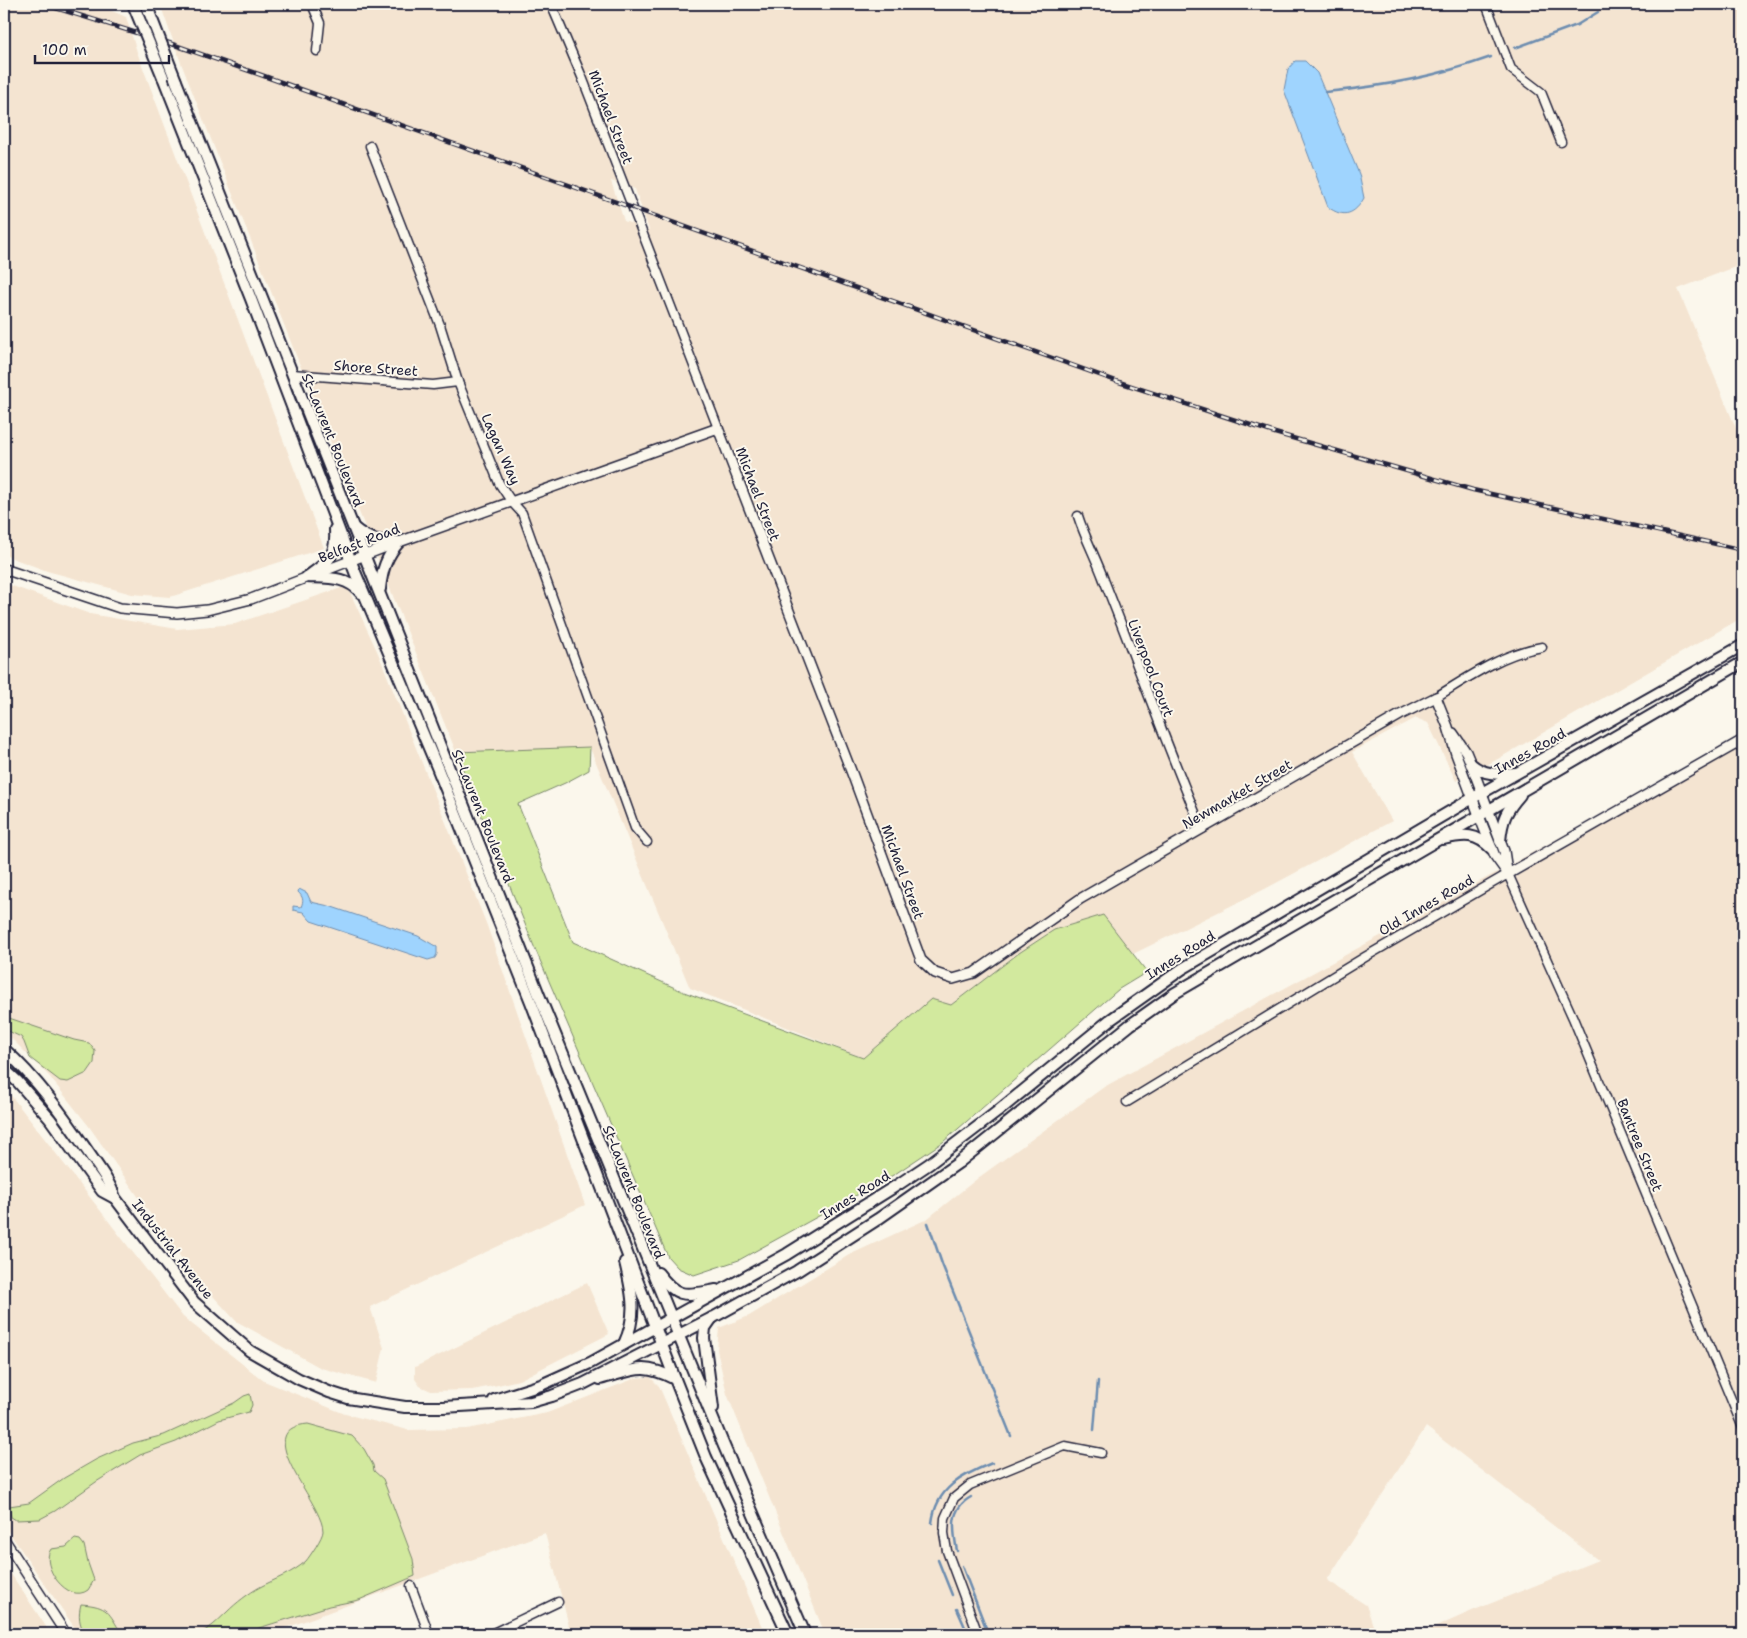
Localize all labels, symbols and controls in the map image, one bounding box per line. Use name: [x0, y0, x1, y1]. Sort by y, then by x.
scale bar: [35, 32, 169, 64]
text: 100 m: [42, 40, 87, 60]
street label: Michael Street: [585, 67, 637, 167]
street label: Shore Street: [333, 356, 419, 380]
street label: St-Laurent Boulevard: [298, 370, 368, 510]
street label: Lagan Way: [477, 411, 525, 487]
street label: Michael Street: [732, 444, 784, 544]
street label: Belfast Road: [316, 519, 402, 567]
street label: Liverpool Court: [1124, 617, 1178, 719]
street label: Innes Road: [1491, 724, 1569, 778]
street label: St-Laurent Boulevard: [448, 746, 518, 886]
street label: Newmarket Street: [1179, 755, 1295, 833]
street label: Michael Street: [878, 822, 928, 922]
street label: Old Innes Road: [1375, 870, 1477, 940]
street label: Innes Road: [1142, 926, 1218, 984]
street label: Bantree Street: [1613, 1096, 1667, 1194]
street label: St-Laurent Boulevard: [599, 1122, 669, 1262]
street label: Innes Road: [817, 1166, 893, 1224]
street label: Industrial Avenue: [128, 1195, 218, 1303]

